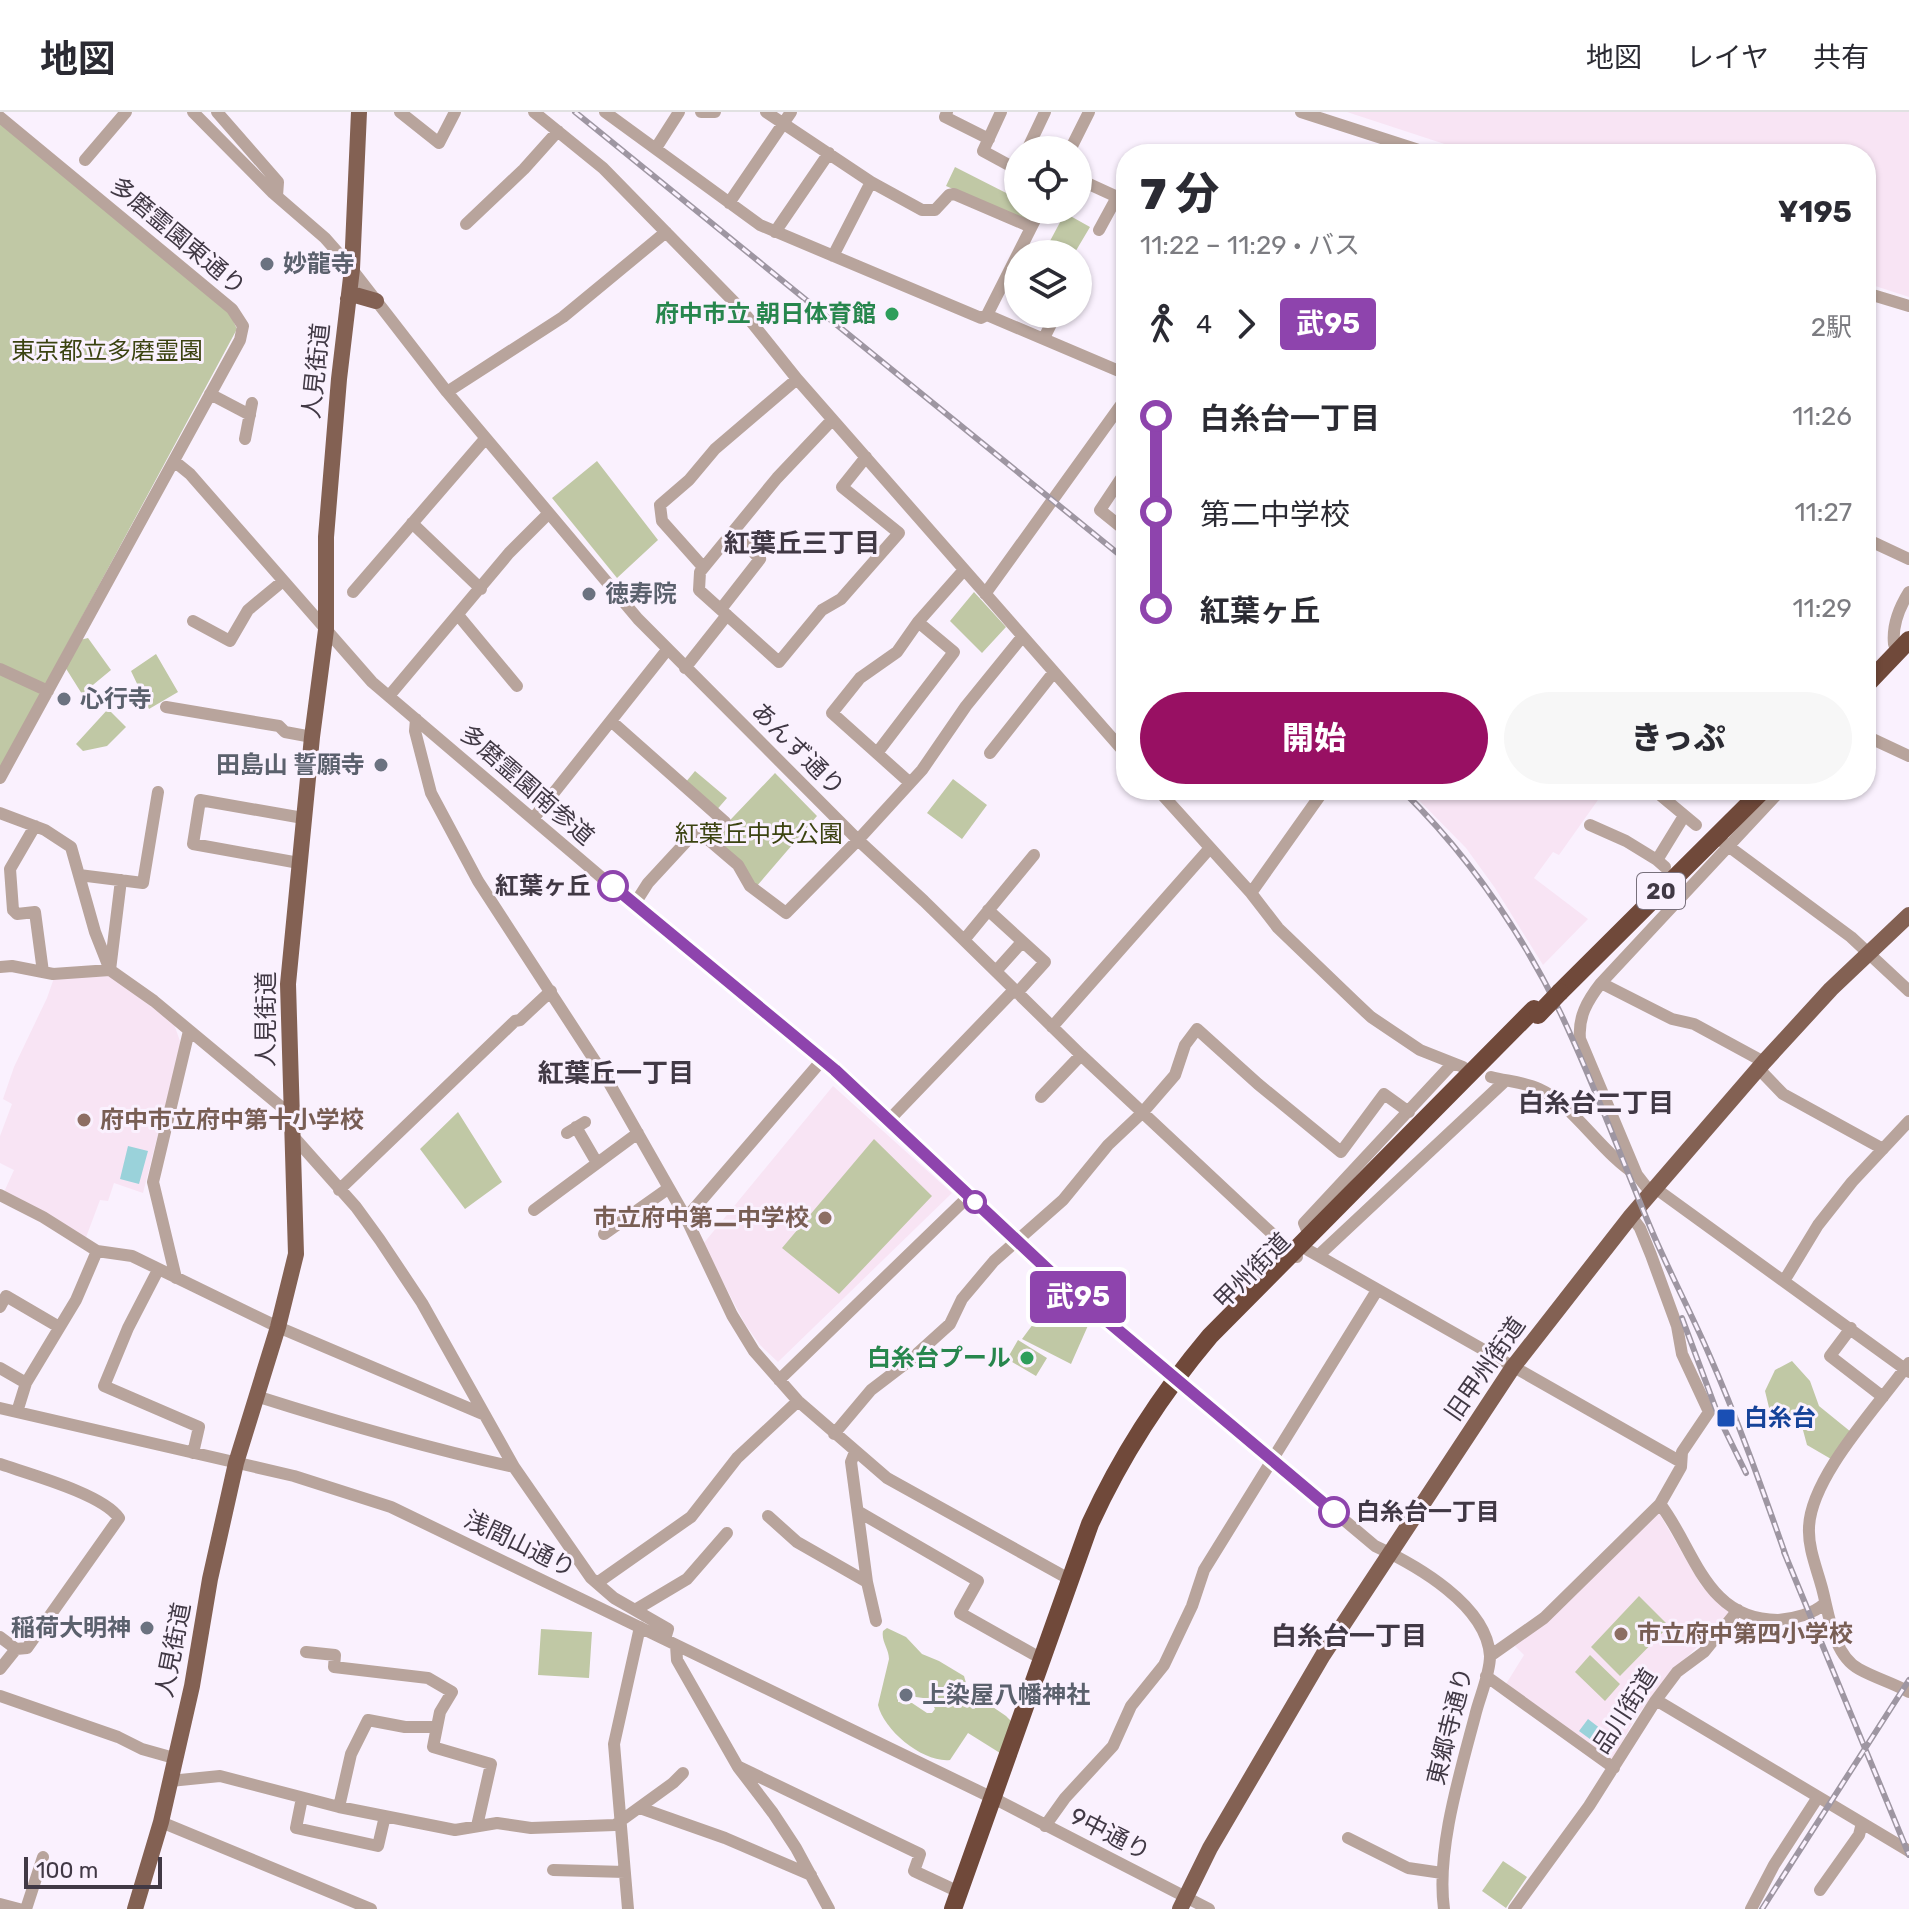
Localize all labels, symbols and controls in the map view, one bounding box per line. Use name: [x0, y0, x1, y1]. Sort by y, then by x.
text: 地図: [40, 36, 116, 82]
text: 地図: [1586, 41, 1642, 74]
text: レイヤ: [1686, 41, 1769, 74]
text: 共有: [1813, 41, 1869, 74]
map controls: [1004, 136, 1092, 328]
button: locate: [1004, 136, 1092, 224]
text: 7 分: [1140, 168, 1219, 220]
street label: 多磨霊園東通り: [105, 171, 251, 301]
text: ¥195: [1778, 194, 1852, 230]
text: 11:22 – 11:29 · バス: [1140, 230, 1360, 261]
button: layers: [1004, 240, 1092, 328]
place label: 妙龍寺: [283, 250, 355, 278]
marker: 妙龍寺: [258, 255, 276, 273]
place label: 府中市立 朝日体育館: [655, 300, 876, 328]
icon: walk: [1140, 302, 1184, 346]
icon: forward: [1224, 302, 1268, 346]
marker: 府中市立 朝日体育館: [883, 305, 901, 323]
text: 武95: [1296, 307, 1360, 340]
text: 4: [1196, 309, 1212, 340]
text: 2駅: [1811, 312, 1852, 343]
street label: 人見街道: [297, 322, 335, 420]
park label: 東京都立多磨霊園: [11, 337, 203, 365]
text: 白糸台一丁目: [1200, 401, 1380, 437]
text: 11:26: [1792, 401, 1852, 432]
text: 第二中学校: [1200, 497, 1350, 533]
text: 11:27: [1794, 497, 1852, 528]
district label: 紅葉丘三丁目: [724, 528, 880, 559]
place label: 徳寿院: [605, 580, 677, 608]
marker: 徳寿院: [580, 585, 598, 603]
text: 紅葉ヶ丘: [1200, 593, 1320, 629]
text: 11:29: [1792, 593, 1852, 624]
place label: 心行寺: [80, 685, 152, 713]
marker: 心行寺: [55, 690, 73, 708]
button: 開始: [1140, 692, 1488, 784]
button: きっぷ: [1504, 692, 1852, 784]
street label: あんず通り: [746, 697, 850, 801]
street label: 多磨霊園南参道: [454, 719, 600, 851]
place label: 田島山 誓願寺: [216, 751, 365, 779]
marker: 田島山 誓願寺: [372, 756, 390, 774]
park label: 紅葉丘中央公園: [675, 820, 843, 848]
marker: 紅葉ヶ丘: [598, 871, 628, 901]
place label: 紅葉ヶ丘: [495, 872, 591, 900]
road number: 20: [1637, 873, 1685, 909]
street label: 人見街道: [252, 971, 280, 1067]
district label: 紅葉丘一丁目: [538, 1058, 694, 1089]
district label: 白糸台二丁目: [1518, 1088, 1674, 1119]
place label: 府中市立府中第十小学校: [100, 1106, 364, 1134]
marker: 府中市立府中第十小学校: [75, 1111, 93, 1129]
unlabelled marker: [964, 1191, 986, 1213]
place label: 市立府中第二中学校: [593, 1204, 809, 1232]
marker: 市立府中第二中学校: [816, 1209, 834, 1227]
street label: 甲州街道: [1208, 1227, 1296, 1315]
line badge: 武95: [1032, 1271, 1124, 1323]
text: 武95: [1046, 1280, 1110, 1313]
street label: 旧甲州街道: [1439, 1312, 1531, 1426]
place label: 白糸台プール: [867, 1344, 1011, 1372]
marker: 白糸台プール: [1018, 1349, 1036, 1367]
place label: 白糸台: [1744, 1404, 1816, 1432]
marker: 白糸台: [1715, 1407, 1737, 1429]
marker: 白糸台一丁目: [1319, 1497, 1349, 1527]
place label: 白糸台一丁目: [1356, 1498, 1500, 1526]
street label: 浅間山通り: [460, 1505, 580, 1583]
street label: 人見街道: [150, 1600, 196, 1700]
place label: 稲荷大明神: [11, 1614, 131, 1642]
marker: 稲荷大明神: [138, 1619, 156, 1637]
place label: 市立府中第四小学校: [1637, 1620, 1853, 1648]
district label: 白糸台一丁目: [1271, 1621, 1427, 1652]
marker: 市立府中第四小学校: [1612, 1625, 1630, 1643]
street label: 品川街道: [1587, 1663, 1663, 1759]
street label: 東郷寺通り: [1422, 1664, 1478, 1788]
place label: 上染屋八幡神社: [922, 1681, 1090, 1709]
marker: 上染屋八幡神社: [897, 1686, 915, 1704]
street label: 9中通り: [1065, 1802, 1155, 1866]
scale bar: [24, 1853, 162, 1889]
text: 100 m: [36, 1857, 98, 1884]

